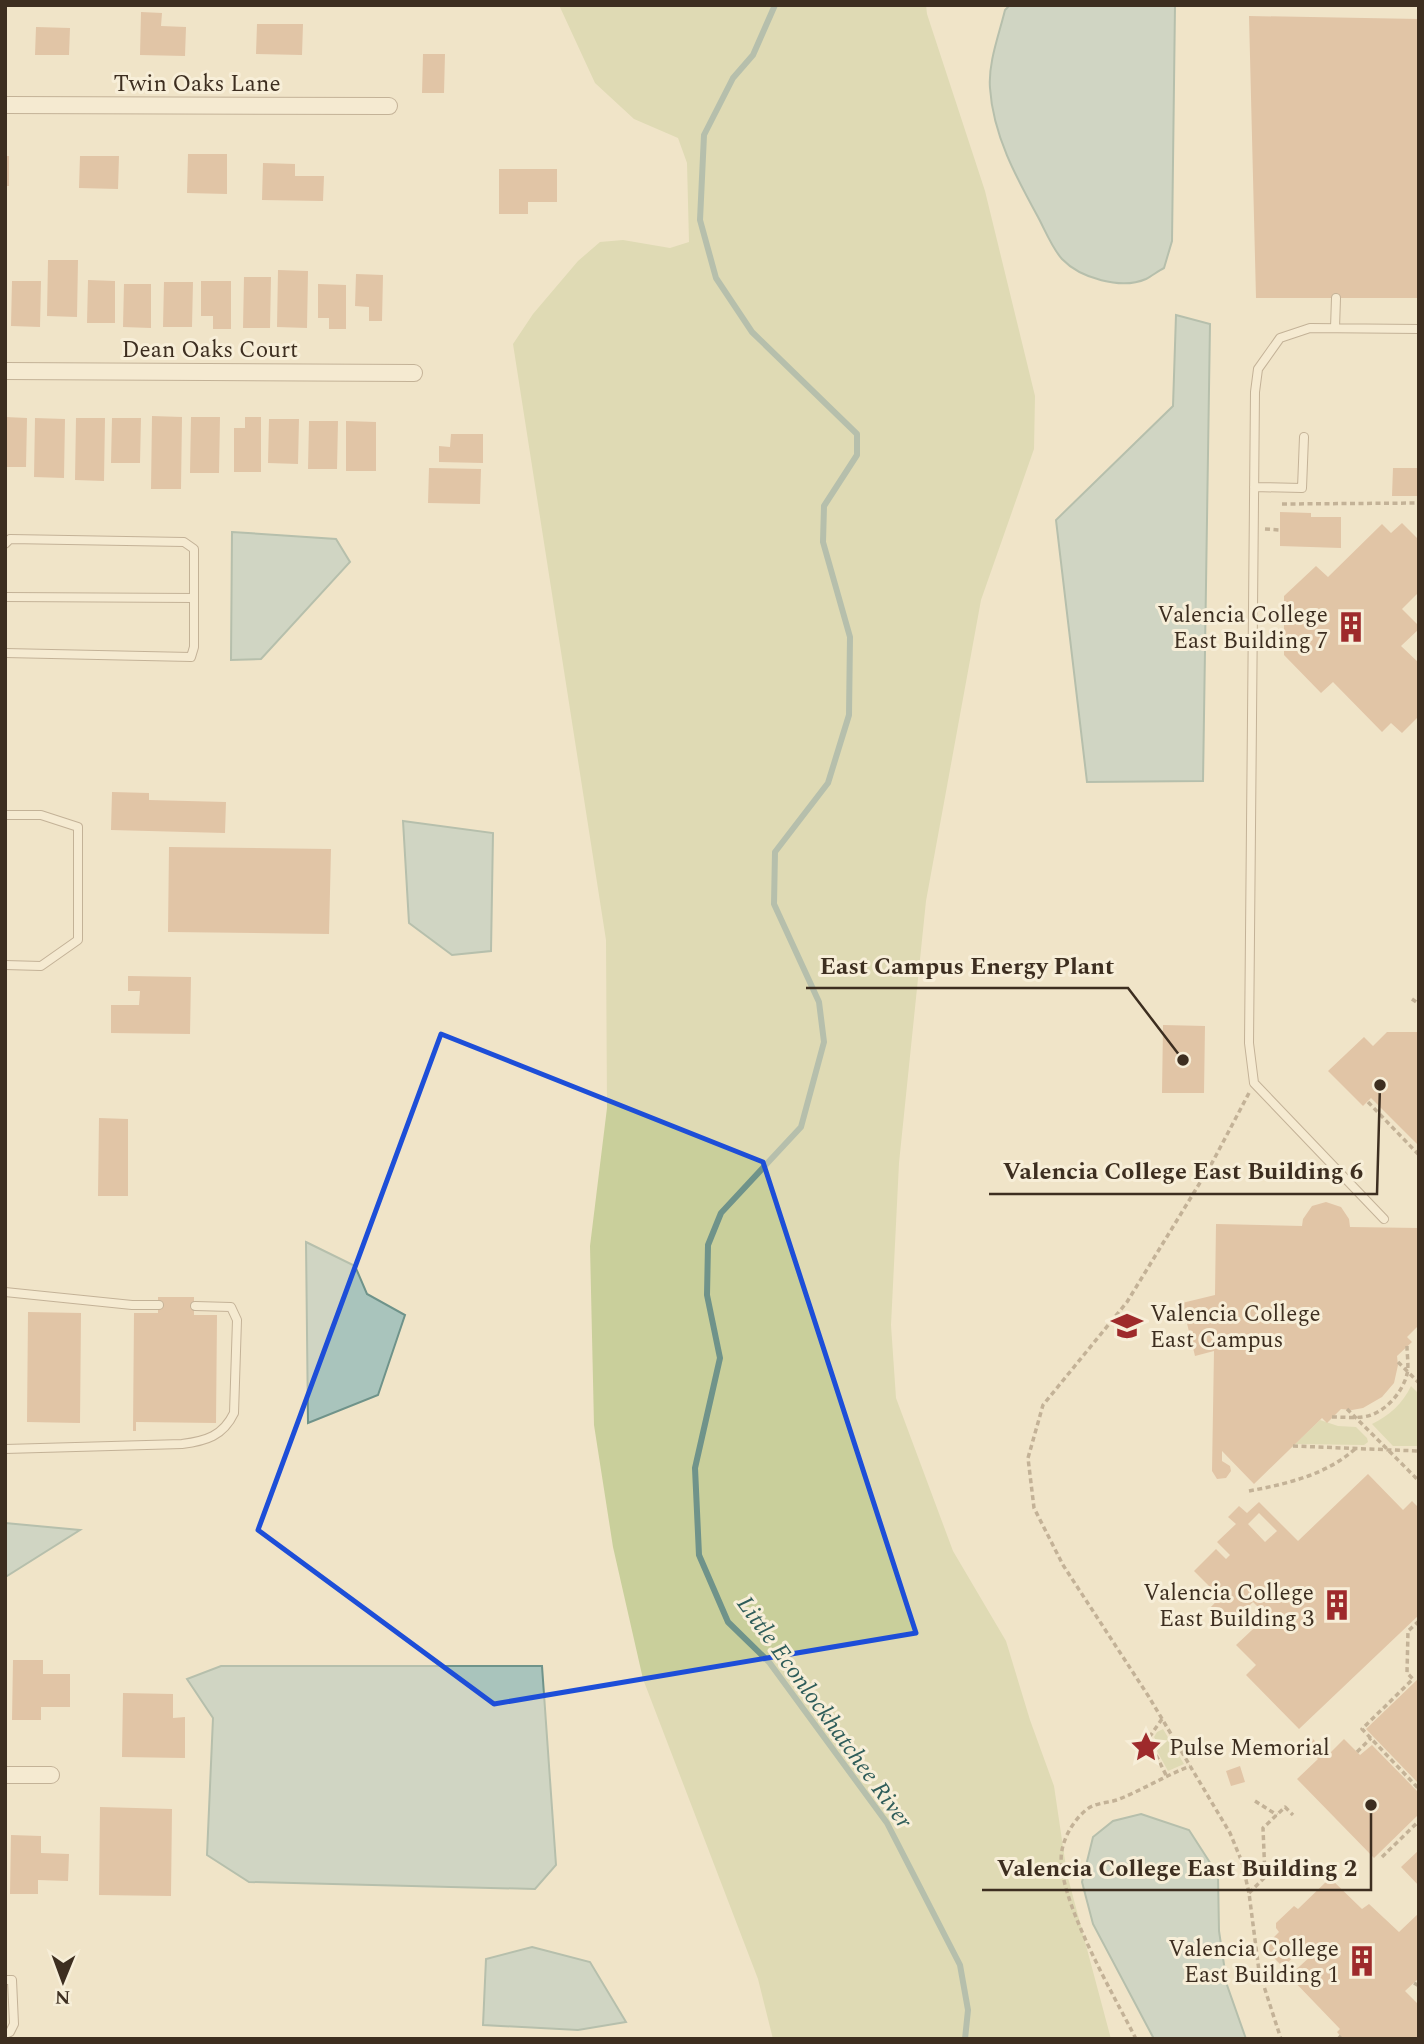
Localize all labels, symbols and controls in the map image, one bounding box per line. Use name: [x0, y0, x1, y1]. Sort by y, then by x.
street label: Twin Oaks Lane: [113, 67, 281, 102]
street label: Dean Oaks Court: [122, 333, 298, 368]
place label: Valencia College East Building 7: [1157, 598, 1328, 659]
building icon: Valencia College East Building 7: [1334, 610, 1368, 644]
callout: East Campus Energy Plant: [806, 943, 1128, 988]
text: East Campus Energy Plant: [820, 949, 1114, 985]
callout: Valencia College East Building 6: [989, 1149, 1377, 1194]
text: Valencia College East Building 6: [1003, 1154, 1363, 1190]
place label: Valencia College East Campus: [1150, 1297, 1321, 1358]
school or university icon: Valencia College East Campus: [1110, 1309, 1144, 1343]
place label: Valencia College East Building 3: [1143, 1576, 1314, 1637]
building icon: Valencia College East Building 3: [1320, 1588, 1354, 1622]
water label: Little Econlockhatchee River: [727, 1589, 922, 1837]
place icon: Pulse Memorial: [1129, 1730, 1163, 1764]
place label: Pulse Memorial: [1169, 1731, 1330, 1766]
callout: Valencia College East Building 2: [982, 1845, 1371, 1890]
text: Valencia College East Building 2: [997, 1851, 1357, 1887]
place label: Valencia College East Building 1: [1168, 1932, 1339, 1993]
building icon: Valencia College East Building 1: [1345, 1944, 1379, 1978]
north arrow: [28, 1946, 98, 2016]
text: N: [55, 1982, 71, 2011]

